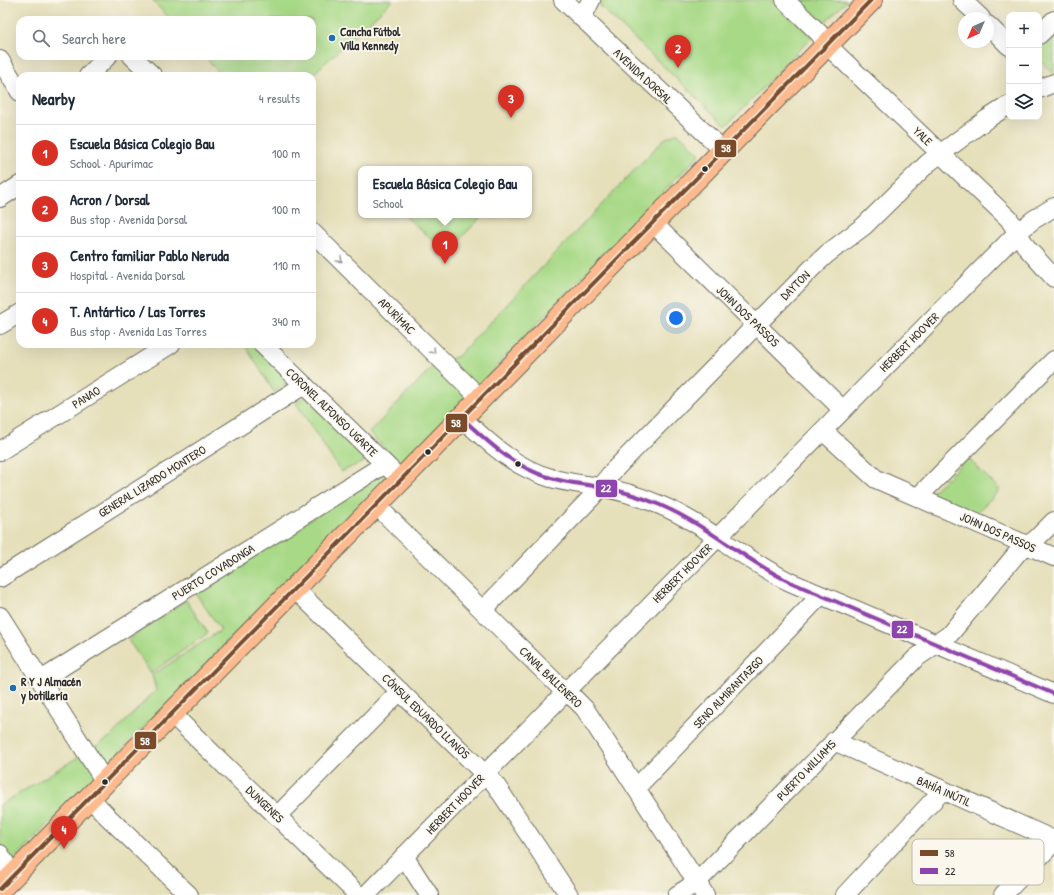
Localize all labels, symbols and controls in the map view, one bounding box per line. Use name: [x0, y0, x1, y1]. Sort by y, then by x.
north arrow: [958, 12, 994, 48]
map controls: [1006, 12, 1042, 120]
button: +: [1006, 12, 1042, 48]
search box: [16, 16, 316, 60]
place label: Cancha Fútbol Villa Kennedy: [340, 23, 401, 55]
icon: search: [30, 27, 52, 49]
text: Search here: [62, 28, 126, 49]
marker: Cancha Fútbol Villa Kennedy: [327, 33, 337, 43]
pin: 2: [665, 35, 691, 68]
street label: AVENIDA DORSAL: [610, 44, 677, 108]
button: −: [1006, 48, 1042, 84]
button: layers: [1006, 84, 1042, 120]
pin: 3: [498, 85, 524, 118]
text: Nearby: [32, 87, 75, 110]
text: 4 results: [259, 89, 300, 107]
street label: YALE: [910, 123, 937, 150]
text: Escuela Básica Colegio Bau: [70, 133, 215, 154]
line badge: 58: [714, 139, 737, 158]
text: 58: [721, 141, 731, 155]
text: 1: [43, 144, 47, 162]
text: 100 m: [272, 144, 300, 162]
text: School · Apurímac: [70, 154, 153, 172]
unlabelled marker: [700, 164, 710, 174]
popup: [358, 166, 532, 218]
text: Escuela Básica Colegio Bau: [373, 173, 517, 194]
text: Acron / Dorsal: [70, 189, 150, 210]
text: School: [373, 194, 403, 212]
text: 2: [42, 200, 48, 218]
text: 100 m: [272, 200, 300, 218]
text: Bus stop · Avenida Dorsal: [70, 210, 187, 228]
pin: 1: [432, 231, 458, 264]
text: Centro familiar Pablo Neruda: [70, 245, 229, 266]
one-way arrow: [335, 255, 343, 263]
text: 3: [42, 256, 48, 274]
text: 110 m: [273, 256, 300, 274]
text: Hospital · Avenida Dorsal: [70, 266, 185, 284]
street label: DAYTON: [776, 266, 814, 304]
street label: JOHN DOS PASSOS: [713, 282, 784, 351]
street label: APURÍMAC: [375, 294, 420, 339]
text: T. Antártico / Las Torres: [70, 301, 205, 322]
your location: [666, 308, 686, 328]
street label: HERBERT HOOVER: [875, 308, 943, 376]
text: 4: [43, 312, 47, 330]
text: 340 m: [272, 312, 300, 330]
text: Bus stop · Avenida Las Torres: [70, 322, 207, 340]
one-way arrow: [428, 346, 435, 354]
street label: CORONEL ALFONSO UGARTE: [282, 364, 382, 461]
street label: PANAO: [69, 382, 104, 412]
line badge: 58: [445, 413, 468, 433]
text: 58: [451, 416, 461, 430]
street label: GENERAL LIZARDO MONTERO: [95, 441, 209, 521]
unlabelled marker: [423, 447, 433, 457]
unlabelled marker: [513, 459, 523, 469]
line badge: 22: [595, 479, 618, 498]
text: 22: [601, 481, 612, 495]
street label: JOHN DOS PASSOS: [957, 508, 1039, 557]
street label: HERBERT HOOVER: [648, 539, 716, 607]
street label: PUERTO COVADONGA: [168, 540, 258, 604]
line badge: 22: [891, 620, 914, 639]
text: 22: [897, 622, 908, 636]
street label: CANAL BALLENERO: [516, 642, 587, 712]
street label: SENO ALMIRANTAZGO: [689, 652, 767, 732]
street label: CÓNSUL EDUARDO LLANOS: [378, 669, 474, 763]
place label: R Y J Almacén y botillería: [20, 673, 82, 705]
marker: R Y J Almacén y botillería: [8, 683, 18, 693]
line badge: 58: [134, 731, 157, 750]
text: 58: [140, 734, 150, 748]
street label: PUERTO WILLIAMS: [773, 735, 840, 804]
street label: HERBERT HOOVER: [422, 770, 489, 838]
street label: BAHÍA INÚTIL: [914, 771, 974, 811]
unlabelled marker: [100, 777, 110, 787]
street label: DUNGENES: [242, 782, 288, 827]
pin: 4: [51, 816, 77, 849]
legend: [912, 839, 1044, 885]
text: 58: [945, 846, 955, 860]
text: 22: [945, 864, 955, 878]

